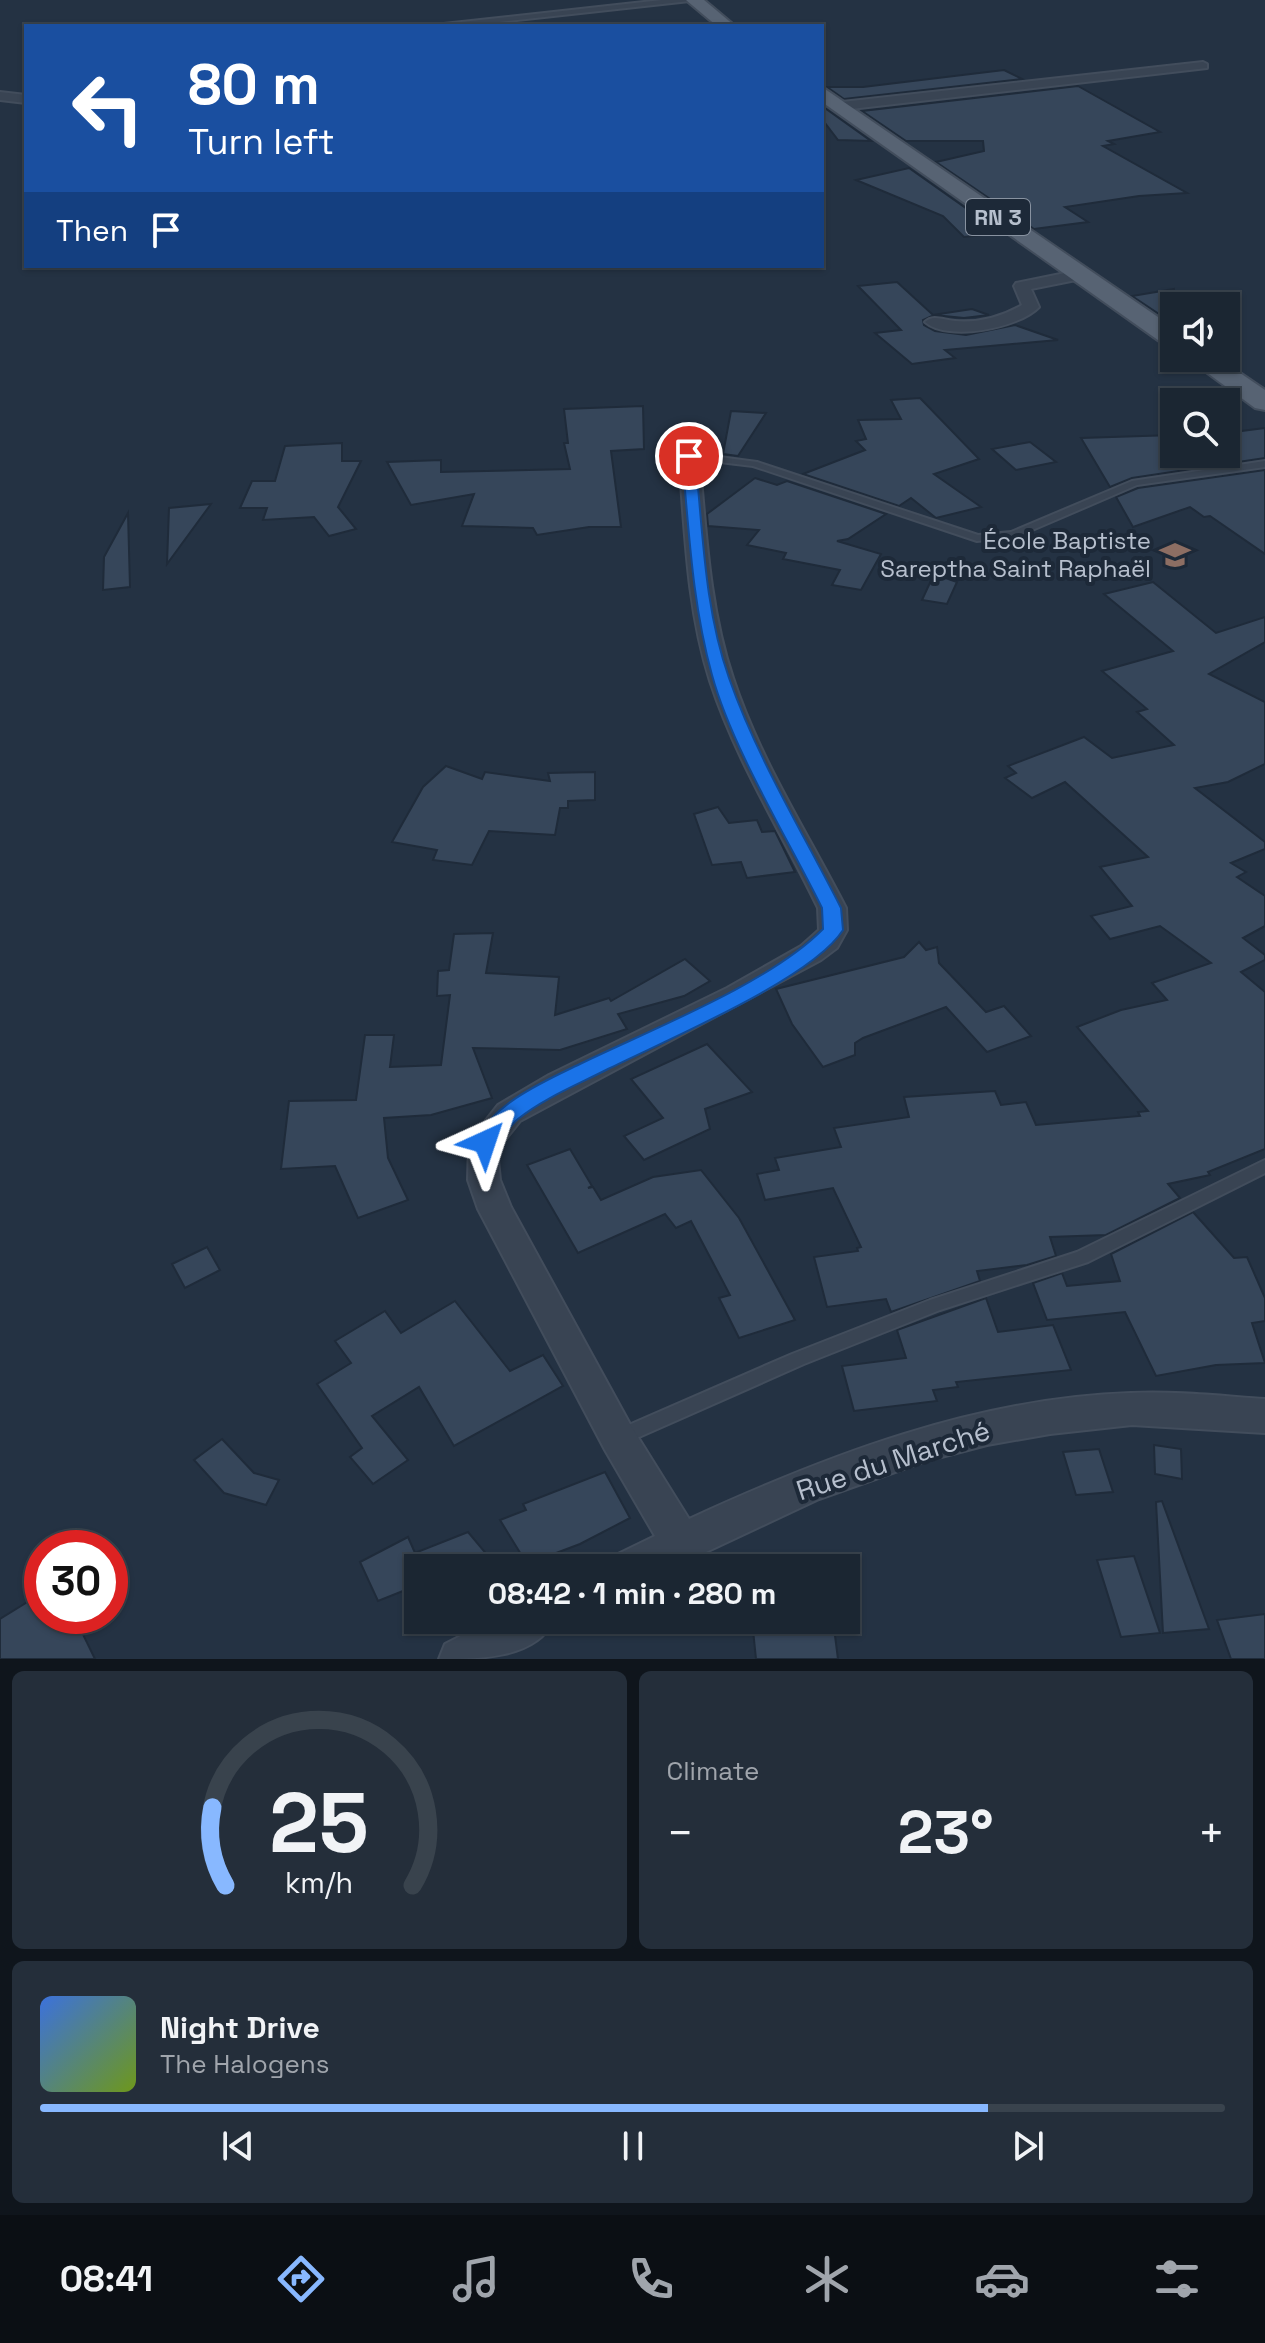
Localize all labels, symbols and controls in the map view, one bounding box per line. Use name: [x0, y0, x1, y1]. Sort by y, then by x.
text: 80 m: [188, 49, 320, 120]
icon: left: [56, 56, 160, 160]
text: Turn left: [188, 119, 335, 165]
road number: RN 3: [966, 199, 1030, 235]
icon: arrive: [144, 208, 188, 252]
text: Then: [56, 211, 128, 250]
map controls: [1160, 292, 1240, 468]
button: sound: [1160, 292, 1240, 372]
button: search: [1160, 388, 1240, 468]
pin: [655, 422, 723, 490]
icon: arrive: [667, 434, 711, 478]
place label: École Baptiste Sareptha Saint Raphaël: [880, 525, 1151, 584]
school or university icon: École Baptiste Sareptha Saint Raphaël: [1158, 538, 1192, 572]
position arrow: [443, 1100, 527, 1184]
street label: Rue du Marché: [791, 1412, 995, 1508]
speed limit sign: 30: [24, 1530, 128, 1634]
text: 08:42 · 1 min · 280 m: [488, 1574, 776, 1613]
text: Climate: [667, 1754, 759, 1788]
text: 25: [270, 1770, 369, 1876]
text: 23°: [898, 1794, 994, 1871]
text: −: [667, 1805, 694, 1861]
text: +: [1198, 1805, 1225, 1861]
text: km/h: [285, 1865, 353, 1901]
text: Night Drive: [160, 2008, 320, 2047]
text: The Halogens: [160, 2047, 329, 2081]
icon: previous: [216, 2124, 260, 2168]
icon: pause: [611, 2124, 655, 2168]
icon: next: [1006, 2124, 1050, 2168]
icon: directions: [273, 2251, 329, 2307]
icon: music: [448, 2251, 504, 2307]
icon: phone: [623, 2251, 679, 2307]
icon: climate: [799, 2251, 855, 2307]
icon: car: [974, 2251, 1030, 2307]
icon: filters: [1149, 2251, 1205, 2307]
text: 08:41: [60, 2256, 153, 2302]

